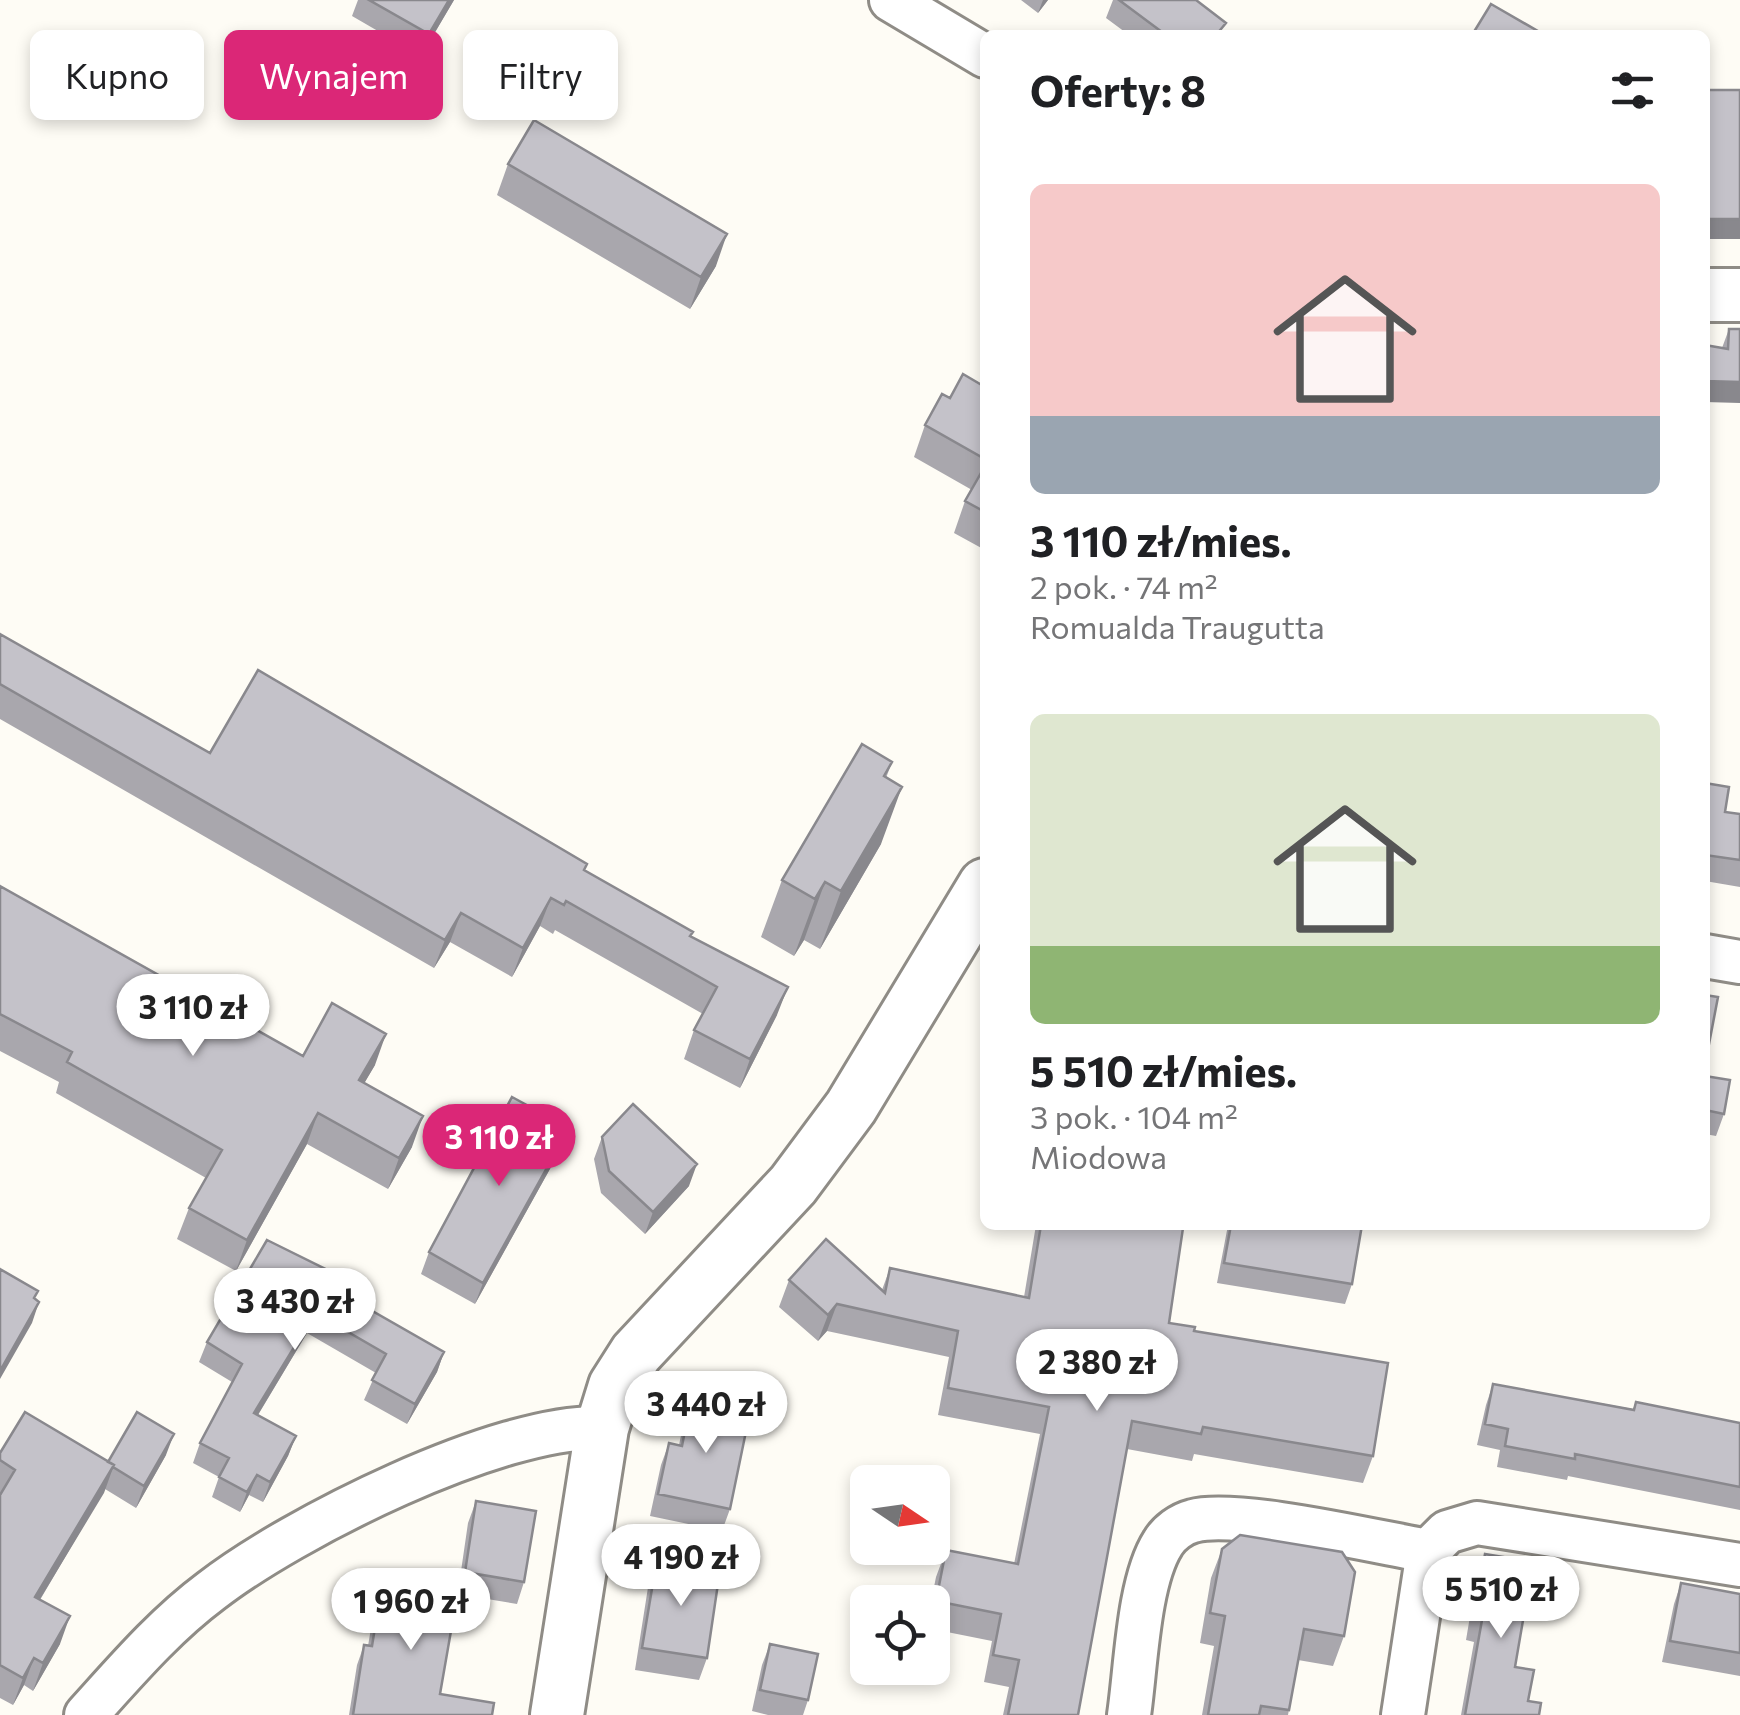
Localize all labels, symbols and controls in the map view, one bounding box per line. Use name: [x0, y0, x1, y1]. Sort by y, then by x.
chip: Kupno: [30, 30, 204, 120]
chip: Wynajem: [224, 30, 443, 120]
chip: Filtry: [463, 30, 618, 120]
icon: filters: [1605, 63, 1660, 118]
text: Oferty: 8: [1030, 64, 1206, 116]
icon: home: [1255, 249, 1435, 429]
text: 3 110 zł/mies.: [1030, 514, 1292, 566]
text: 2 pok. · 74 m²: [1030, 566, 1218, 606]
text: Romualda Traugutta: [1030, 606, 1325, 646]
icon: home: [1255, 779, 1435, 959]
pin: 3 110 zł: [90, 974, 296, 1059]
text: 3 110 zł: [139, 986, 247, 1026]
text: 5 510 zł/mies.: [1030, 1044, 1297, 1096]
text: 3 pok. · 104 m²: [1030, 1096, 1238, 1136]
pin: 3 110 zł: [396, 1104, 602, 1189]
text: 3 110 zł: [445, 1116, 553, 1156]
text: Miodowa: [1030, 1136, 1167, 1176]
pin: 3 430 zł: [192, 1268, 398, 1353]
text: 3 430 zł: [236, 1280, 354, 1320]
pin: 2 380 zł: [994, 1329, 1200, 1414]
text: 2 380 zł: [1038, 1341, 1156, 1381]
pin: 3 440 zł: [603, 1371, 809, 1456]
text: 3 440 zł: [646, 1383, 766, 1423]
north arrow: [850, 1465, 950, 1565]
map controls: [850, 1465, 950, 1685]
pin: 4 190 zł: [578, 1524, 784, 1609]
text: 4 190 zł: [623, 1536, 739, 1576]
pin: 5 510 zł: [1398, 1556, 1604, 1641]
pin: 1 960 zł: [308, 1568, 514, 1653]
text: 5 510 zł: [1444, 1568, 1558, 1608]
text: 1 960 zł: [353, 1580, 469, 1620]
button: locate: [850, 1585, 950, 1685]

